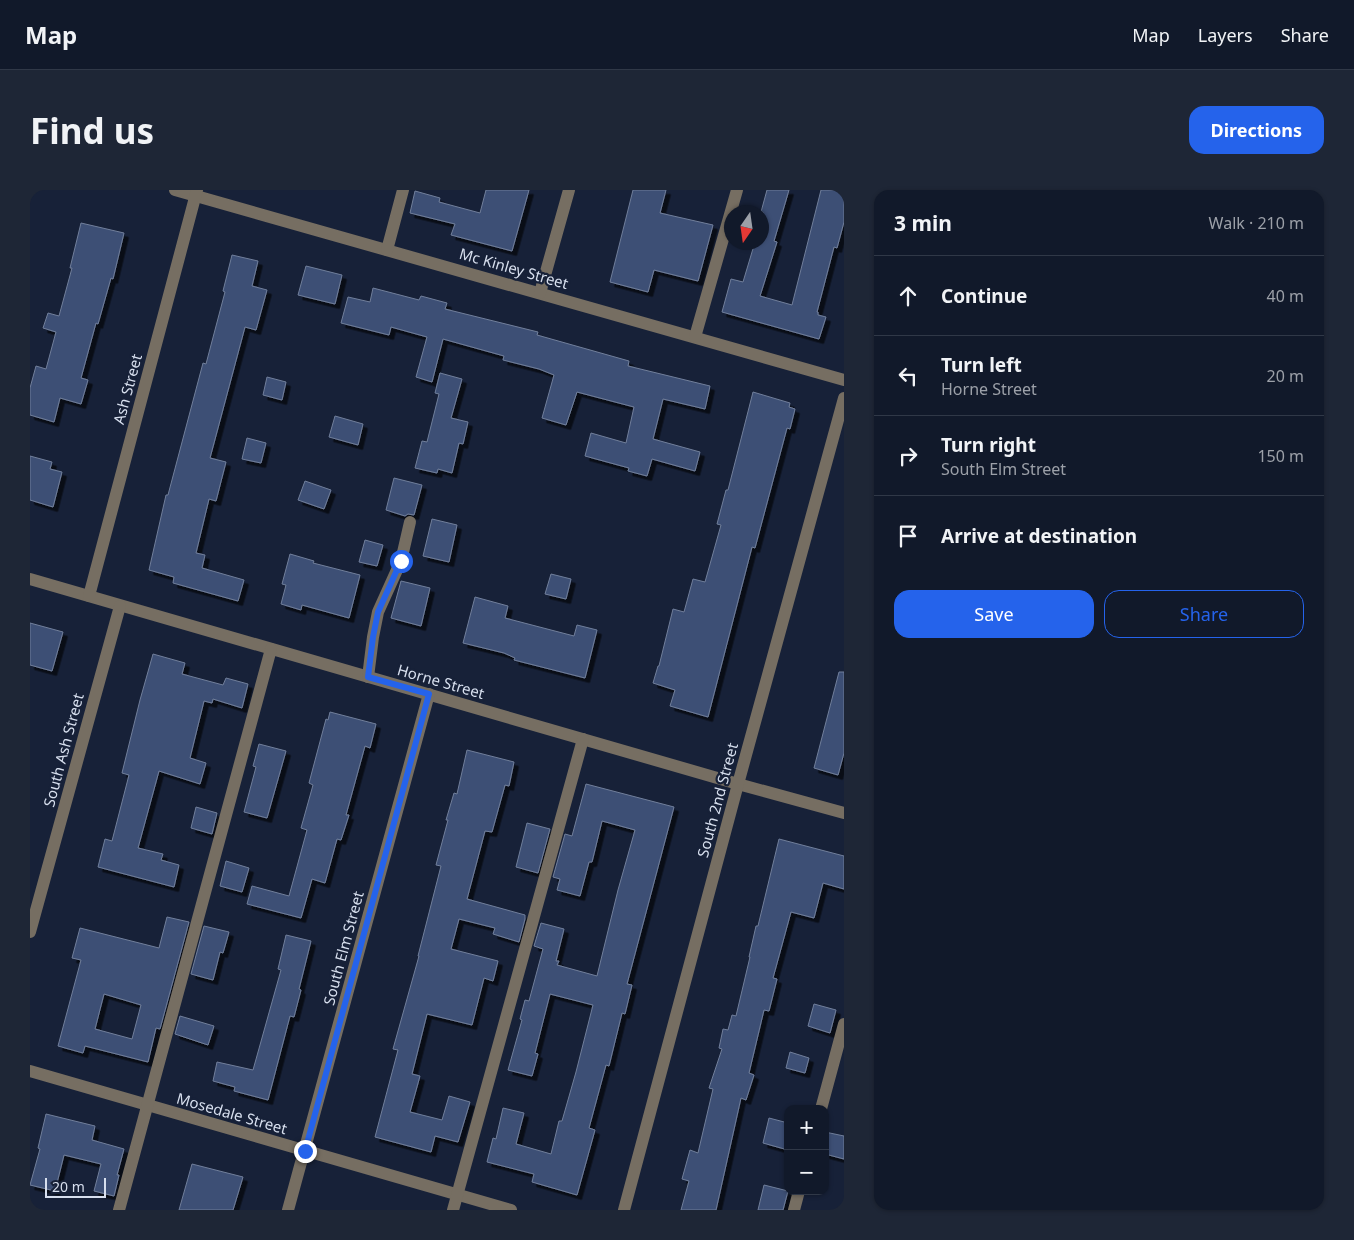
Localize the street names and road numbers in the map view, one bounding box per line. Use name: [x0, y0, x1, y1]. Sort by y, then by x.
street label: Mc Kinley Street: [457, 243, 571, 293]
street label: Ash Street: [108, 351, 146, 426]
street label: Horne Street: [395, 659, 488, 703]
street label: South Ash Street: [38, 690, 88, 809]
street label: South 2nd Street: [692, 740, 742, 860]
street label: South Elm Street: [318, 888, 368, 1007]
street label: Mosedale Street: [174, 1088, 290, 1138]

